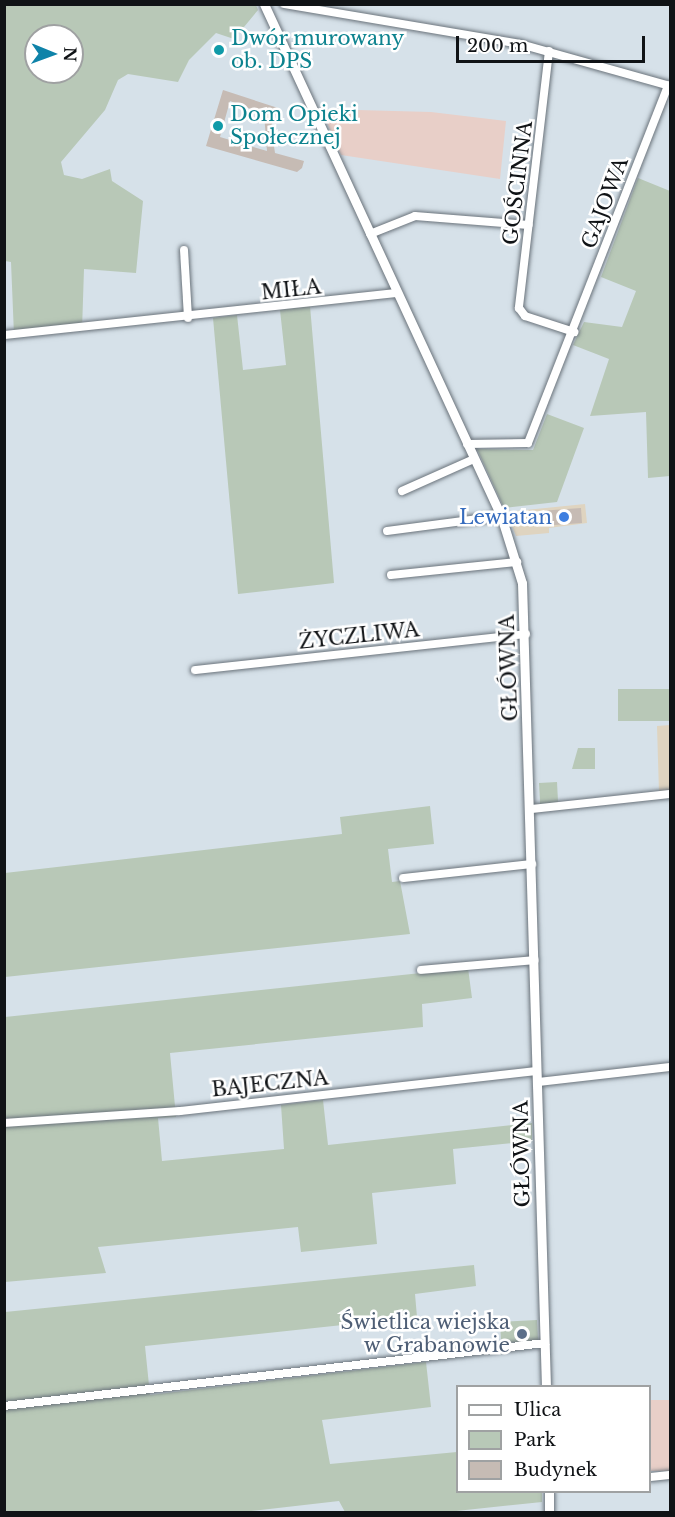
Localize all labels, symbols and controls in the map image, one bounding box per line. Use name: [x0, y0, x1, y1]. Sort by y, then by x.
north arrow: [24, 24, 84, 84]
scale bar: [459, 24, 648, 62]
place label: Dwór murowany ob. DPS: [231, 27, 405, 74]
text: 200 m: [467, 35, 528, 57]
marker: Dwór murowany ob. DPS: [212, 43, 226, 57]
text: N: [60, 47, 80, 62]
place label: Dom Opieki Społecznej: [230, 102, 358, 149]
marker: Dom Opieki Społecznej: [211, 119, 225, 133]
street label: GOŚCINNA: [498, 120, 538, 246]
street label: GAJOWA: [577, 154, 633, 252]
street label: MIŁA: [260, 275, 322, 305]
place label: Lewiatan: [459, 505, 552, 529]
marker: Lewiatan: [557, 510, 571, 524]
street label: GŁÓWNA: [495, 614, 523, 722]
street label: ŻYCZLIWA: [297, 618, 421, 654]
street label: BAJECZNA: [210, 1066, 330, 1102]
street label: GŁÓWNA: [509, 1100, 535, 1208]
place label: Świetlica wiejska w Grabanowie: [340, 1310, 510, 1357]
marker: Świetlica wiejska w Grabanowie: [515, 1327, 529, 1341]
legend: [456, 1385, 651, 1493]
text: Ulica: [514, 1399, 561, 1421]
text: Park: [514, 1429, 556, 1451]
text: Budynek: [514, 1459, 597, 1481]

